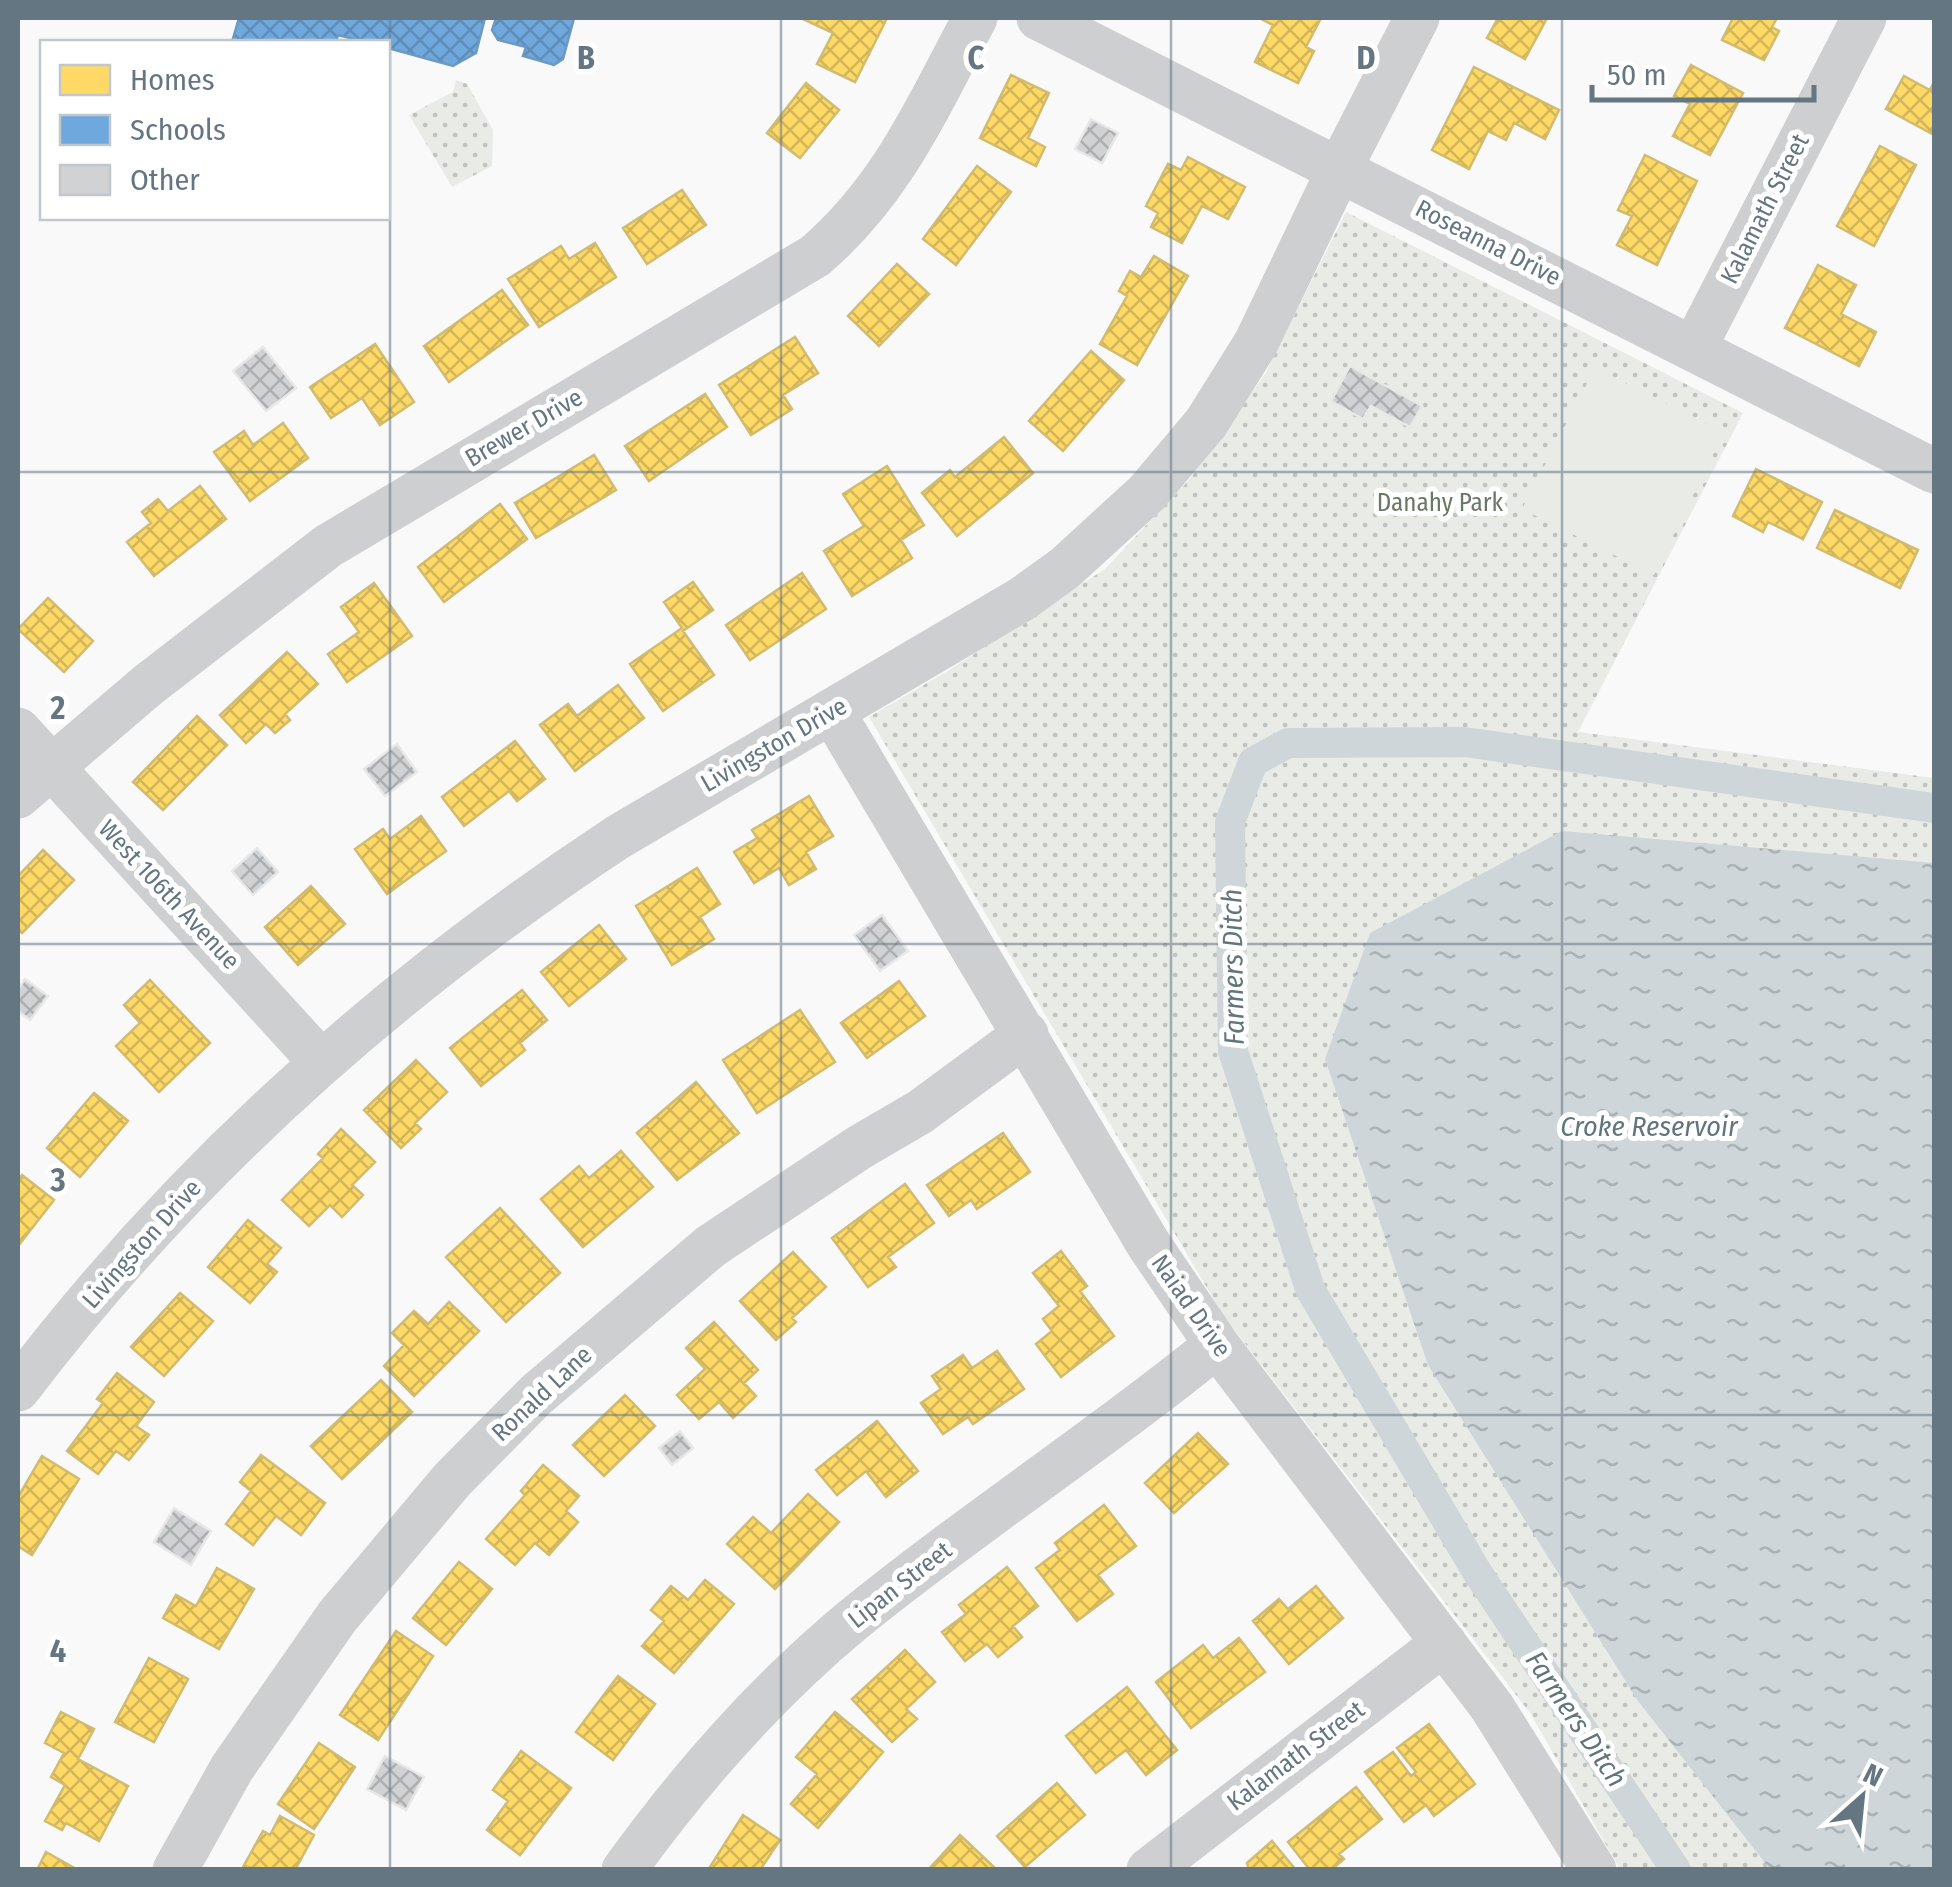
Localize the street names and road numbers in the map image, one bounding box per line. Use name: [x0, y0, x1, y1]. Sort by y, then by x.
street label: Kalamath Street: [1714, 128, 1816, 289]
street label: Roseanna Drive: [1410, 194, 1566, 292]
street label: Brewer Drive: [460, 382, 588, 474]
street label: Livingston Drive: [696, 691, 852, 799]
street label: West 106th Avenue: [92, 814, 246, 976]
street label: Livingston Drive: [76, 1173, 208, 1315]
street label: Naiad Drive: [1145, 1249, 1237, 1363]
street label: Ronald Lane: [486, 1340, 598, 1448]
street label: Lipan Street: [842, 1535, 958, 1635]
street label: Kalamath Street: [1222, 1694, 1371, 1817]

